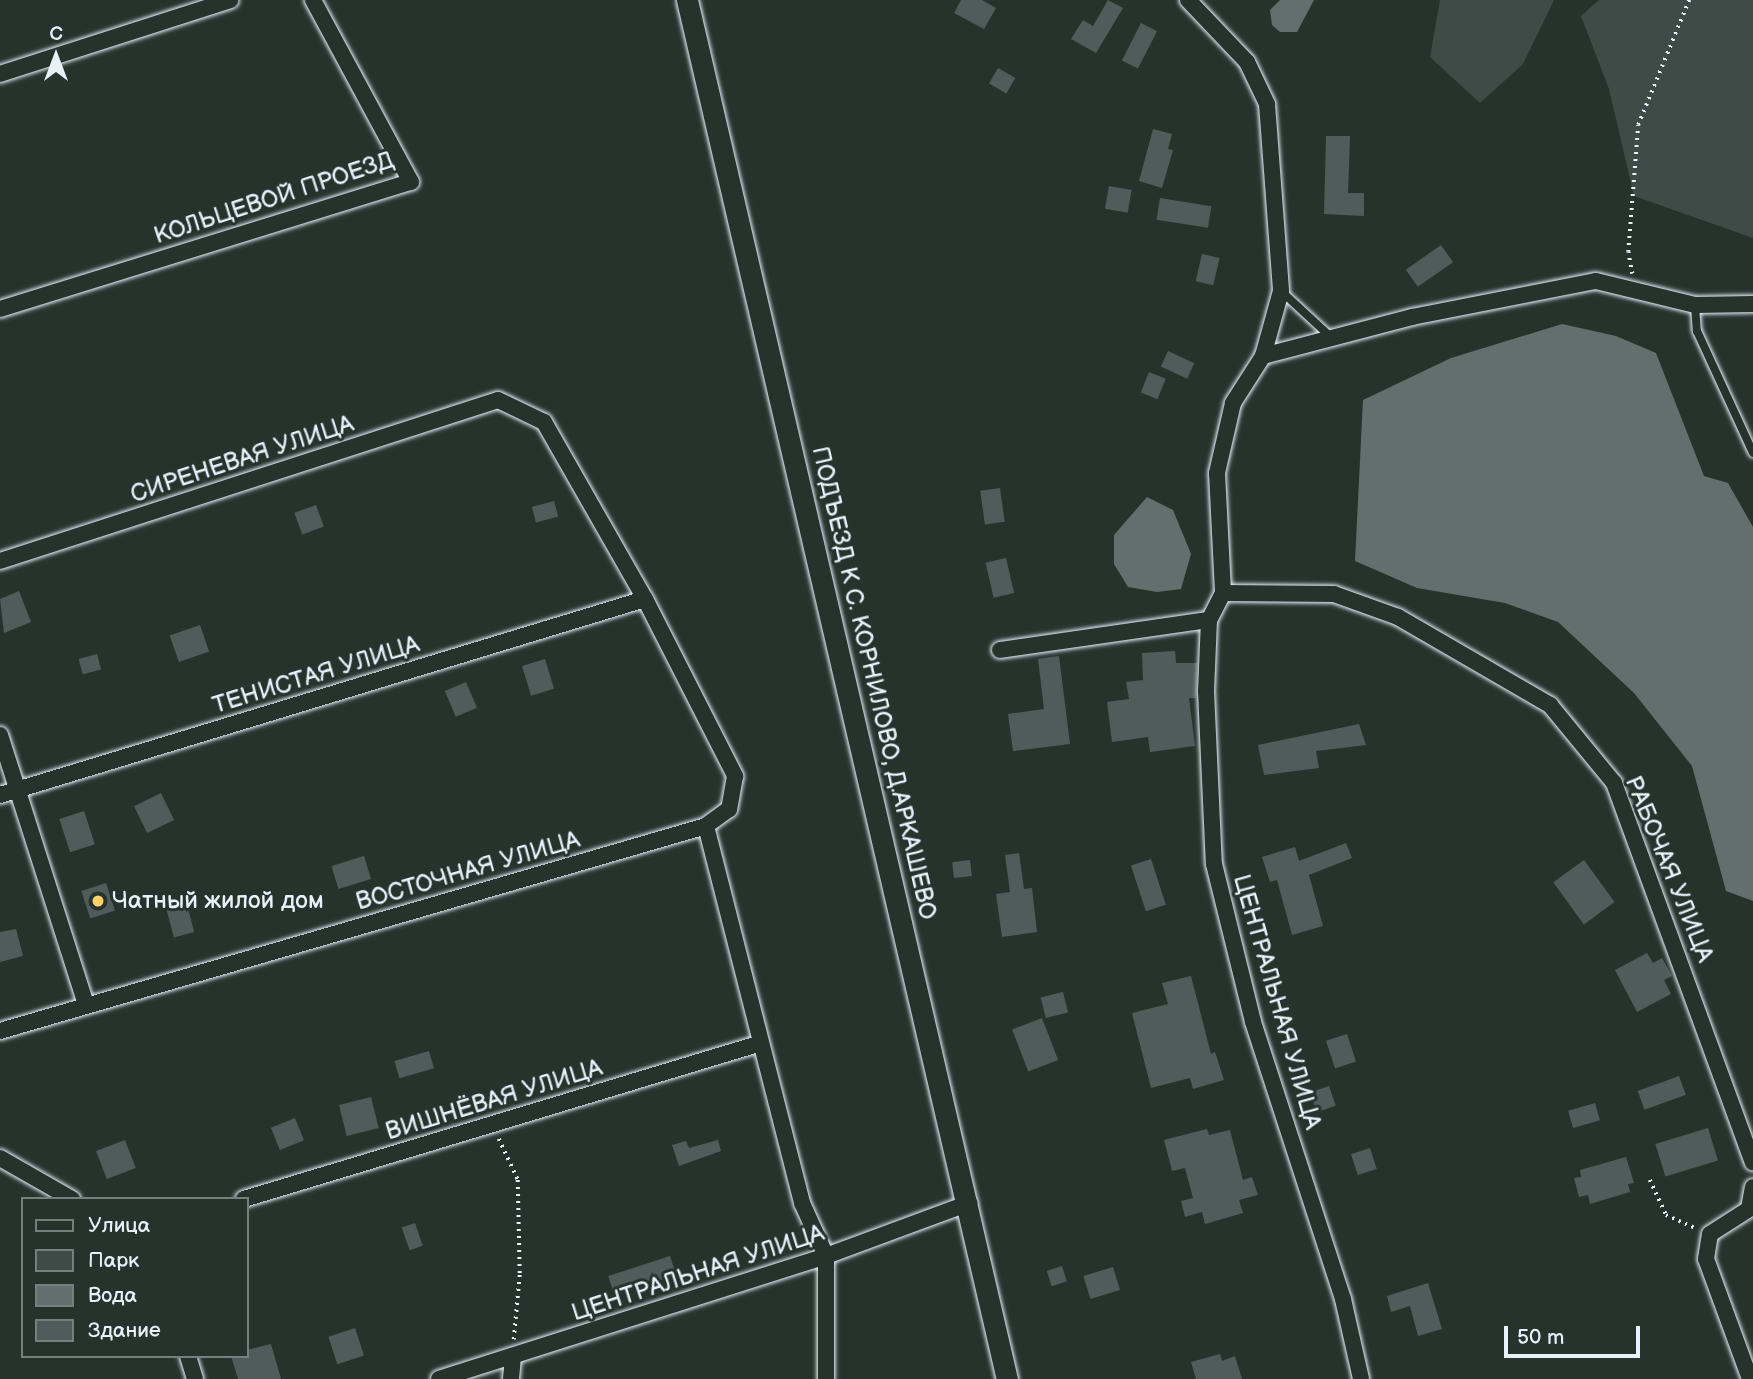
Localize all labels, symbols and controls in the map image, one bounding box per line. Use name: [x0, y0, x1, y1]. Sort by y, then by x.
north arrow: [21, 21, 91, 91]
text: С: [49, 23, 63, 46]
street label: КОЛЬЦЕВОЙ ПРОЕЗД: [150, 146, 398, 250]
street label: СИРЕНЕВАЯ УЛИЦА: [127, 409, 357, 509]
street label: ПОДЪЕЗД К С. КОРНИЛОВО, Д.АРКАШЕВО: [805, 444, 943, 922]
street label: ТЕНИСТАЯ УЛИЦА: [209, 630, 423, 720]
street label: РАБОЧАЯ УЛИЦА: [1618, 772, 1720, 966]
street label: ВОСТОЧНАЯ УЛИЦА: [353, 825, 583, 917]
street label: ЦЕНТРАЛЬНАЯ УЛИЦА: [1227, 871, 1327, 1133]
place label: Чатный жилой дом: [112, 887, 324, 915]
marker: Чатный жилой дом: [90, 893, 106, 909]
street label: ВИШНЁВАЯ УЛИЦА: [382, 1053, 606, 1147]
legend: [21, 1197, 248, 1358]
text: Улица: [88, 1213, 150, 1238]
street label: ЦЕНТРАЛЬНАЯ УЛИЦА: [568, 1219, 828, 1327]
text: Парк: [88, 1248, 139, 1273]
text: Вода: [88, 1283, 137, 1308]
scale bar: [1508, 1312, 1644, 1356]
text: Здание: [88, 1318, 161, 1343]
text: 50 m: [1517, 1325, 1564, 1350]

